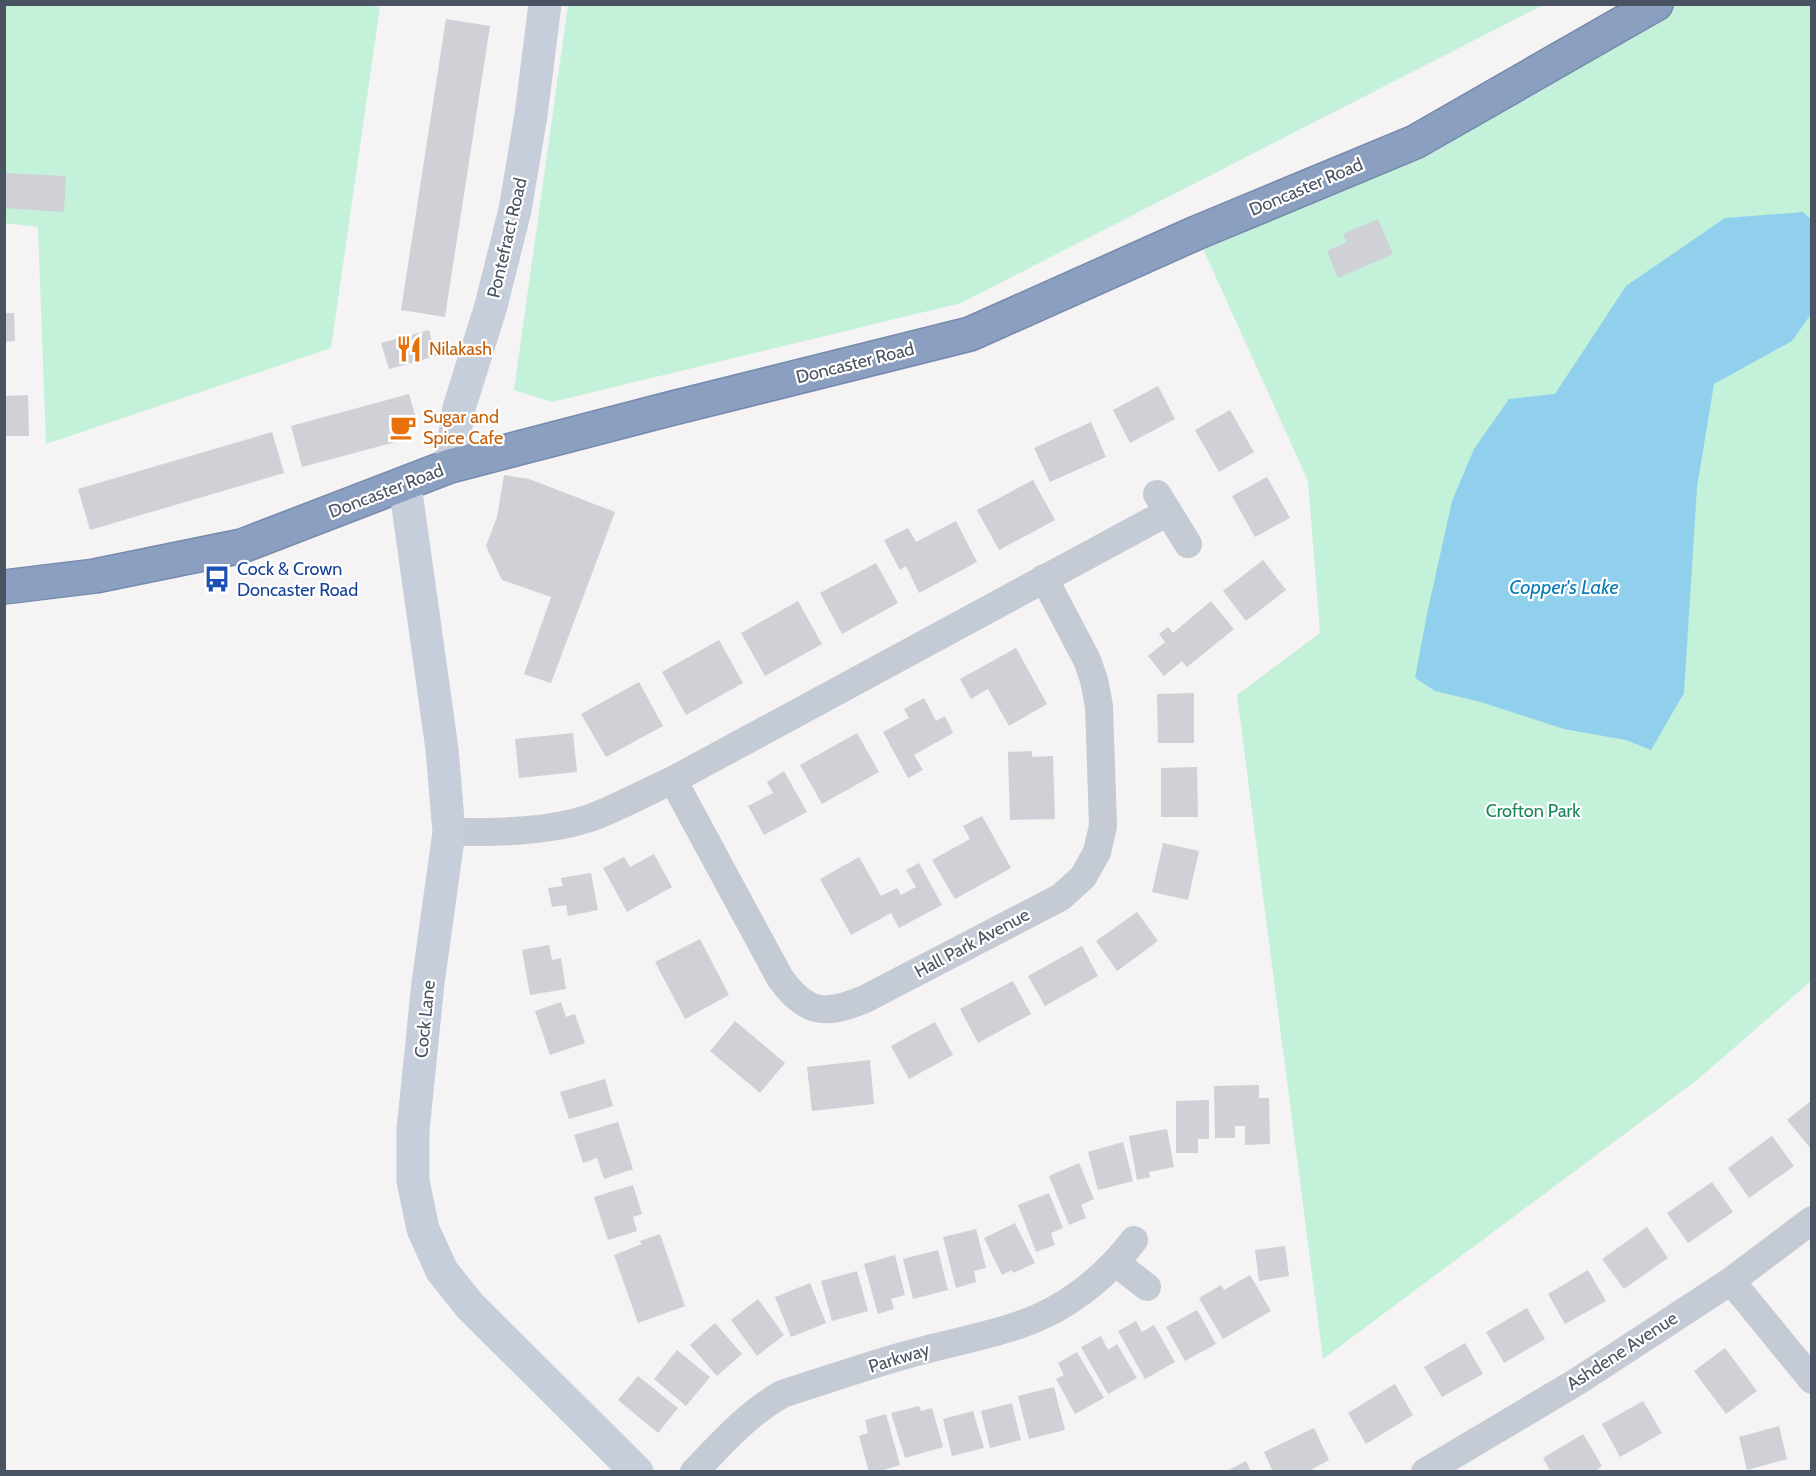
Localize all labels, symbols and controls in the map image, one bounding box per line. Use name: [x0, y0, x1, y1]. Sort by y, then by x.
street label: Doncaster Road: [1246, 153, 1366, 221]
street label: Pontefract Road: [482, 176, 532, 300]
restaurant icon: Nilakash: [394, 334, 424, 364]
place label: Nilakash: [429, 338, 492, 360]
street label: Doncaster Road: [794, 338, 916, 388]
place label: Sugar and Spice Cafe: [423, 406, 503, 449]
cafe icon: Sugar and Spice Cafe: [388, 412, 418, 442]
street label: Doncaster Road: [325, 459, 447, 523]
place label: Cock & Crown Doncaster Road: [237, 558, 358, 601]
bus stop icon: Cock & Crown Doncaster Road: [202, 564, 232, 594]
water label: Copper's Lake: [1509, 575, 1619, 599]
park label: Crofton Park: [1486, 800, 1581, 822]
street label: Hall Park Avenue: [911, 903, 1033, 983]
street label: Cock Lane: [410, 979, 440, 1059]
street label: Ashdene Avenue: [1562, 1307, 1682, 1395]
street label: Parkway: [866, 1338, 932, 1378]

